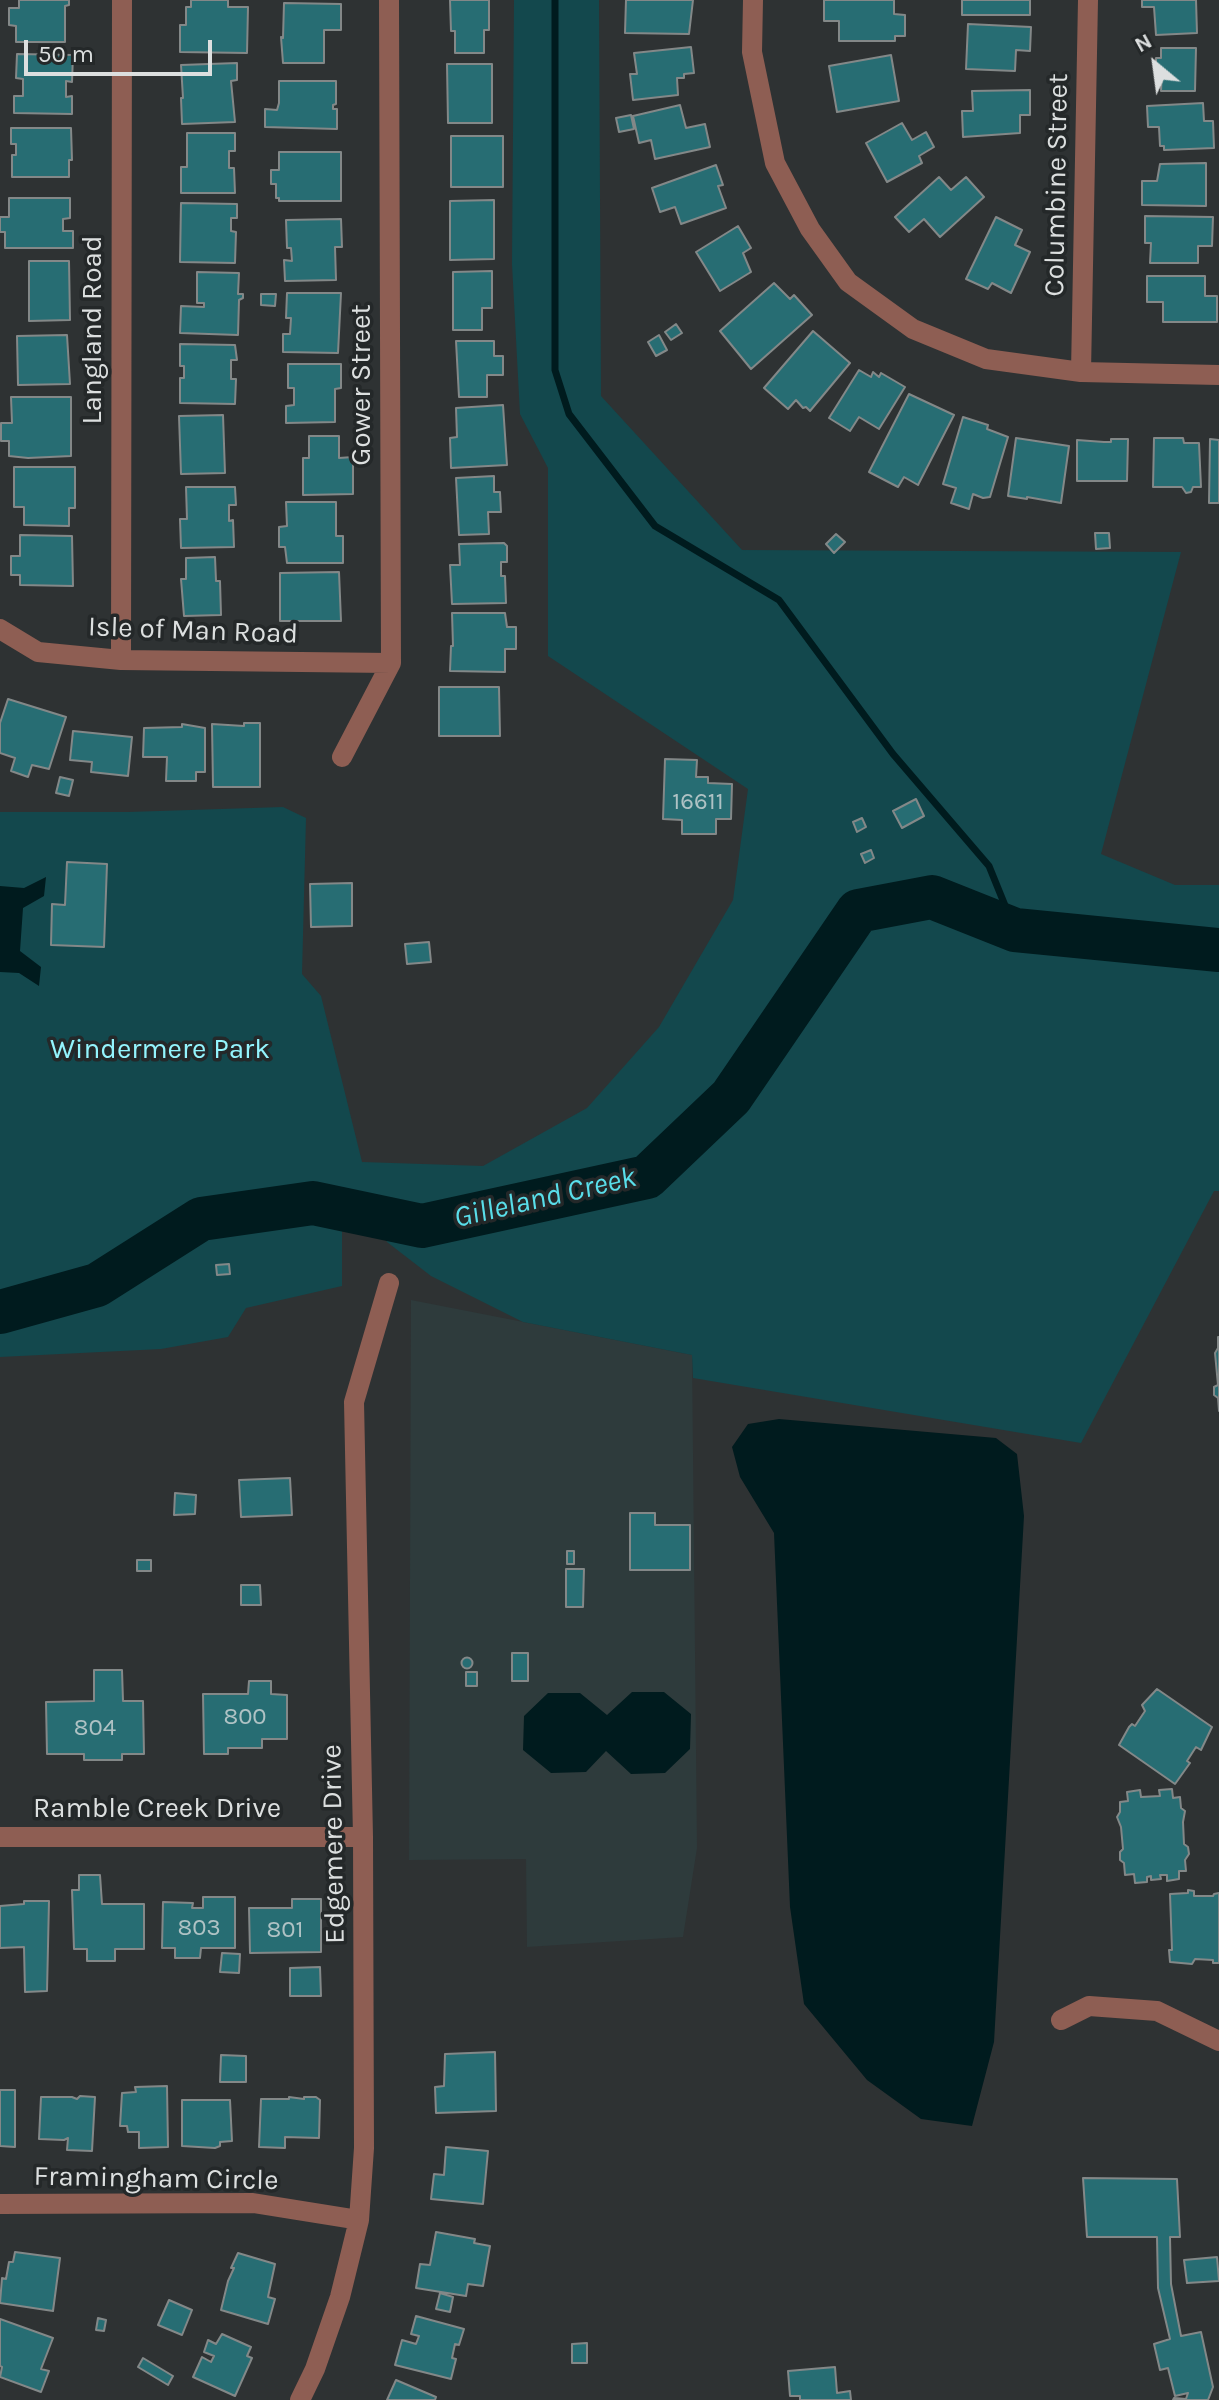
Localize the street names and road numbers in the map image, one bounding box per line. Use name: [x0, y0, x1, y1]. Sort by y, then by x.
street label: Columbine Street: [1038, 73, 1076, 297]
street label: Langland Road: [76, 235, 110, 425]
street label: Gower Street: [345, 304, 379, 466]
street label: Isle of Man Road: [87, 611, 299, 651]
street label: Edgemere Drive: [315, 1744, 353, 1944]
street label: Ramble Creek Drive: [33, 1792, 281, 1826]
street label: Framingham Circle: [33, 2160, 279, 2198]

